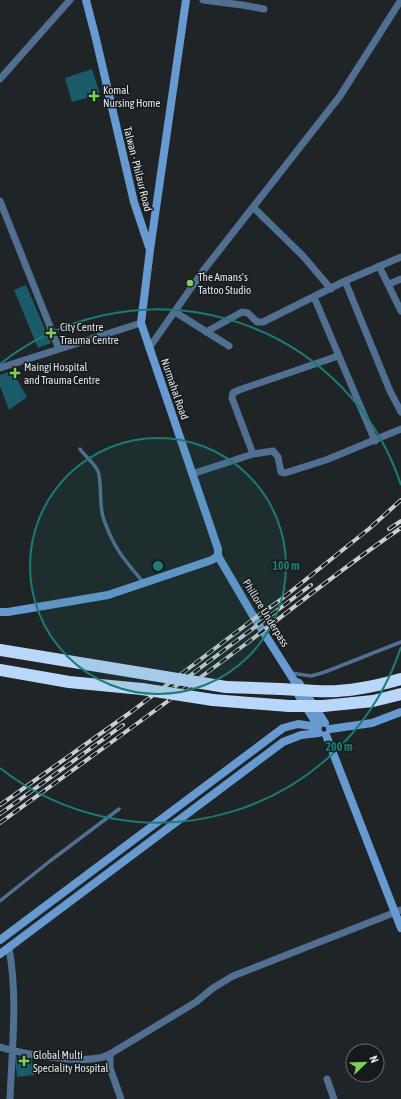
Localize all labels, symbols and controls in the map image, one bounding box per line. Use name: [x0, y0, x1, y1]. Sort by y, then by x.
place label: Komal Nursing Home: [103, 84, 161, 109]
marker: Komal Nursing Home: [88, 90, 100, 102]
street label: Talwan - Philaur Road: [122, 125, 154, 213]
place label: The Amans's Tattoo Studio: [198, 271, 251, 296]
marker: The Amans's Tattoo Studio: [185, 278, 195, 288]
place label: City Centre Trauma Centre: [60, 321, 119, 346]
marker: City Centre Trauma Centre: [45, 327, 57, 339]
street label: Nurmahal Road: [159, 357, 191, 421]
place label: Maingi Hospital and Trauma Centre: [24, 361, 100, 386]
marker: Maingi Hospital and Trauma Centre: [9, 367, 21, 379]
centre of rings: [151, 559, 165, 573]
text: 100 m: [272, 559, 300, 573]
street label: Phillore Underpass: [240, 577, 292, 649]
text: 200 m: [325, 740, 353, 754]
north arrow: [345, 1043, 385, 1083]
place label: Global Multi Speciality Hospital: [33, 1049, 109, 1074]
text: N: [367, 1054, 381, 1064]
marker: Global Multi Speciality Hospital: [18, 1055, 30, 1067]

